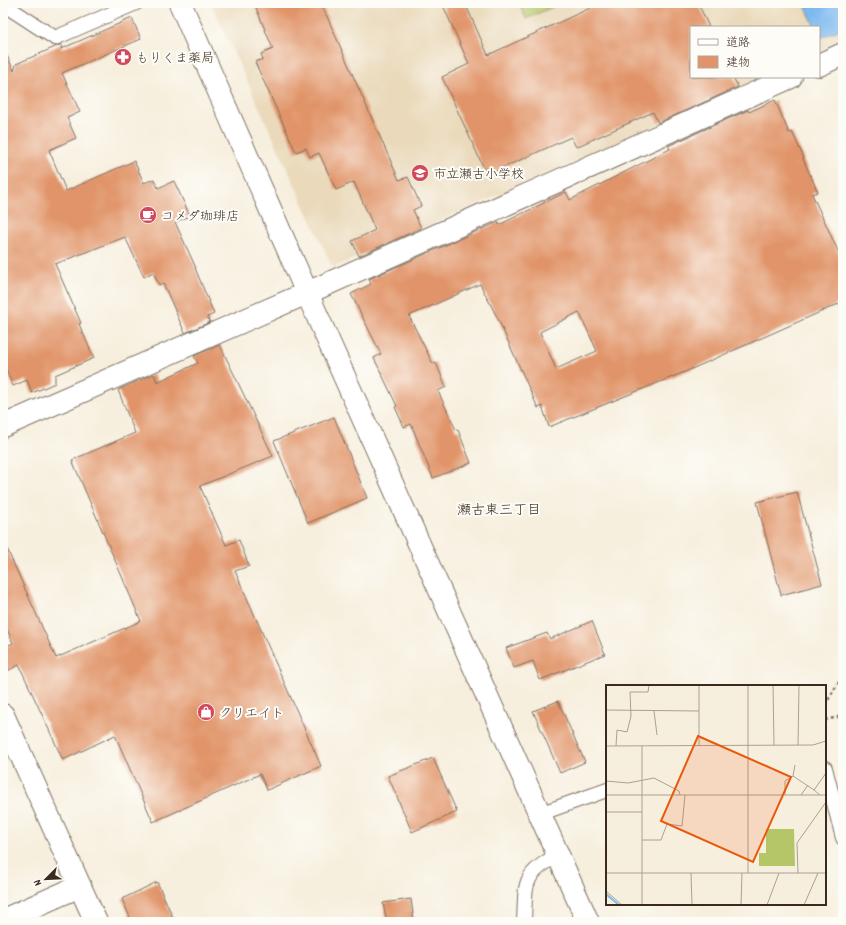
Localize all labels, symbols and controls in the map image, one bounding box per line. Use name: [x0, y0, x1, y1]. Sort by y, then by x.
legend: [690, 26, 820, 78]
text: 道路: [726, 35, 750, 52]
pharmacy icon: もりくま薬局: [113, 47, 133, 67]
place label: もりくま薬局: [136, 50, 214, 69]
text: 建物: [726, 55, 750, 72]
school or university icon: 市立瀬古小学校: [410, 163, 430, 183]
place label: 市立瀬古小学校: [433, 166, 524, 185]
cafe icon: コメダ珈琲店: [138, 205, 158, 225]
place label: コメダ珈琲店: [161, 208, 239, 227]
district label: 瀬古東三丁目: [457, 501, 541, 521]
inset map: [606, 685, 826, 905]
shop icon: クリエイト: [196, 702, 216, 722]
place label: クリエイト: [219, 705, 284, 724]
north arrow: [26, 859, 66, 899]
text: N: [30, 876, 47, 888]

